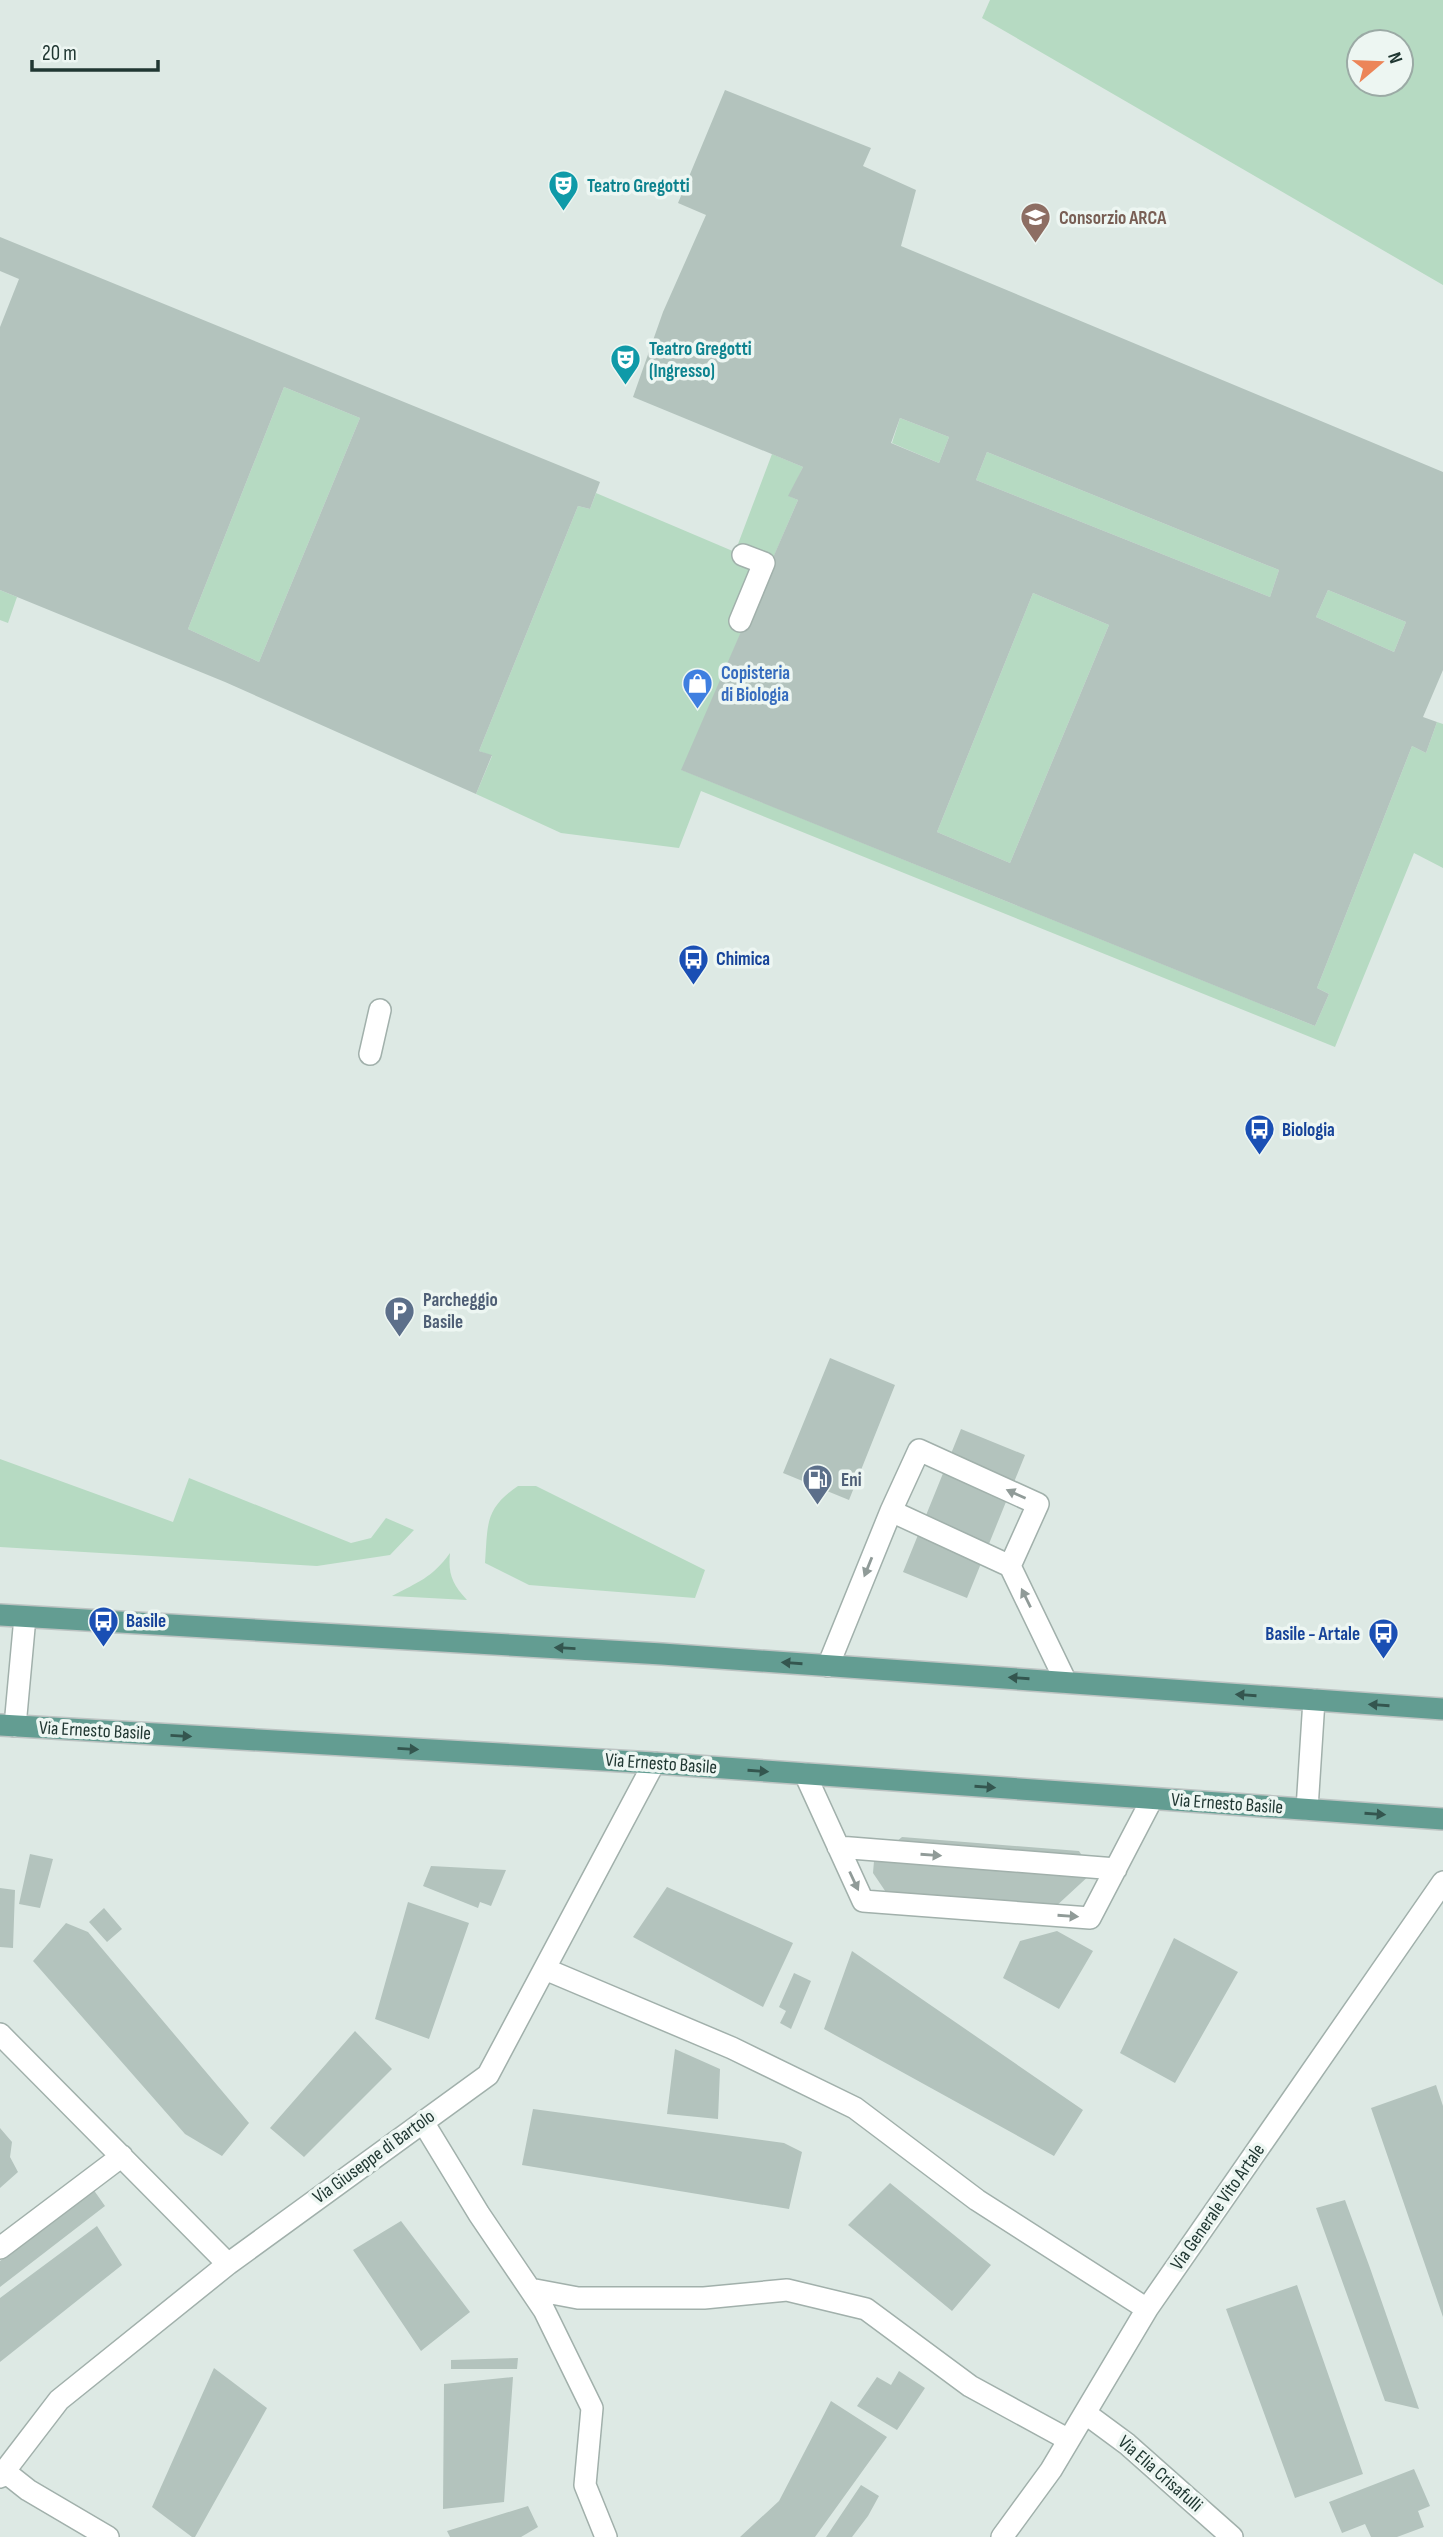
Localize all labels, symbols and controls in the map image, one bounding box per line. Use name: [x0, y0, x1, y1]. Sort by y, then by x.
scale bar: [32, 28, 158, 72]
north arrow: [1345, 28, 1415, 98]
text: 20 m: [42, 41, 77, 66]
text: N: [1382, 49, 1407, 66]
theatre icon: Teatro Gregotti: [547, 169, 581, 213]
place label: Teatro Gregotti: [587, 175, 690, 198]
school or university icon: Consorzio ARCA: [1019, 201, 1053, 245]
place label: Consorzio ARCA: [1059, 207, 1167, 230]
place label: Teatro Gregotti (Ingresso): [649, 338, 752, 383]
theatre icon: Teatro Gregotti (Ingresso): [609, 343, 643, 387]
place label: Copisteria di Biologia: [721, 662, 790, 707]
shop icon: Copisteria di Biologia: [681, 667, 715, 711]
bus stop icon: Chimica: [676, 942, 710, 986]
place label: Chimica: [716, 948, 770, 971]
bus stop icon: Biologia: [1242, 1113, 1276, 1157]
place label: Biologia: [1282, 1119, 1335, 1142]
place label: Parcheggio Basile: [423, 1289, 498, 1334]
parking icon: Parcheggio Basile: [383, 1294, 417, 1338]
fuel station icon: Eni: [801, 1463, 835, 1507]
place label: Eni: [841, 1469, 862, 1492]
one-way arrow: [1006, 1488, 1026, 1500]
one-way arrow: [862, 1556, 873, 1577]
one-way arrow: [1020, 1588, 1031, 1608]
bus stop icon: Basile: [86, 1604, 120, 1648]
place label: Basile: [126, 1610, 166, 1633]
bus stop icon: Basile - Artale: [1366, 1617, 1400, 1661]
place label: Basile - Artale: [1265, 1623, 1360, 1646]
one-way arrow: [554, 1643, 576, 1654]
one-way arrow: [781, 1657, 803, 1668]
one-way arrow: [1008, 1673, 1030, 1684]
one-way arrow: [1235, 1689, 1257, 1700]
one-way arrow: [1367, 1699, 1389, 1710]
street label: Via Ernesto Basile: [38, 1717, 152, 1745]
one-way arrow: [170, 1730, 192, 1741]
one-way arrow: [398, 1744, 420, 1755]
street label: Via Ernesto Basile: [604, 1749, 718, 1779]
one-way arrow: [747, 1766, 769, 1777]
one-way arrow: [974, 1782, 996, 1793]
street label: Via Ernesto Basile: [1170, 1789, 1284, 1819]
one-way arrow: [1364, 1809, 1386, 1820]
one-way arrow: [920, 1850, 942, 1861]
one-way arrow: [848, 1870, 859, 1891]
one-way arrow: [1057, 1911, 1079, 1922]
street label: Via Giuseppe di Bartolo: [309, 2105, 439, 2209]
street label: Via Generale Vito Artale: [1166, 2139, 1270, 2275]
street label: Via Elia Crisafulli: [1113, 2431, 1207, 2517]

